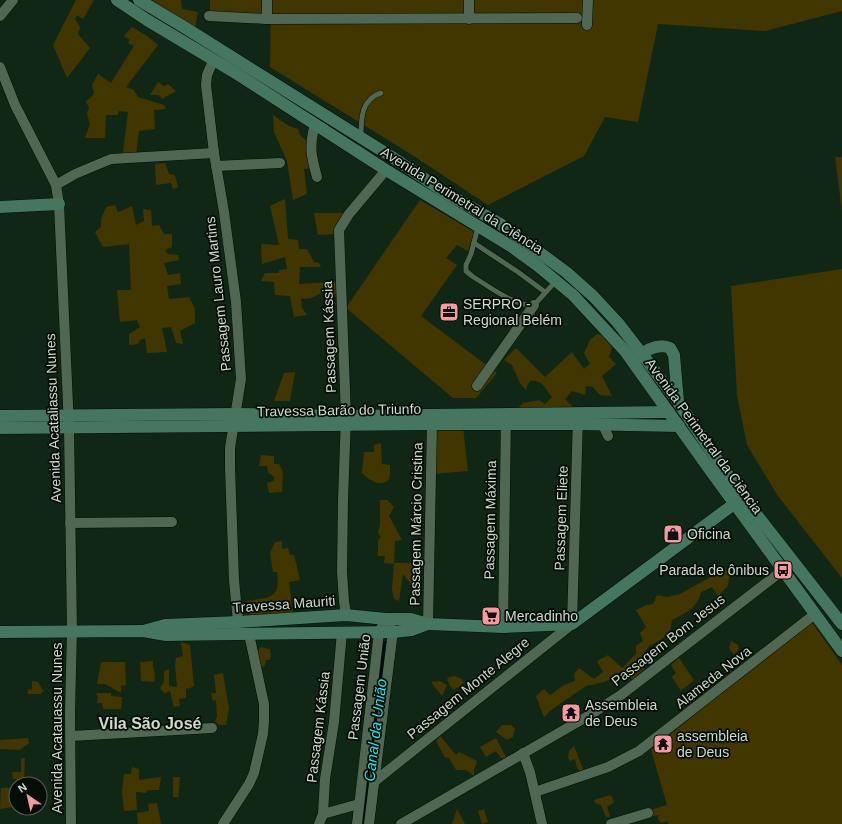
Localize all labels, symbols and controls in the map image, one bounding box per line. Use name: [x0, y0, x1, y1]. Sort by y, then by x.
street label: Avenida Perimetral da Ciência: [378, 143, 546, 257]
street label: Passagem Lauro Martins: [202, 216, 234, 372]
street label: Passagem Kássia: [319, 281, 339, 393]
place label: SERPRO - Regional Belém: [463, 296, 562, 328]
office icon: SERPRO - Regional Belém: [438, 301, 460, 323]
street label: Avenida Acataliassu Nunes: [42, 333, 64, 503]
street label: Avenida Perimetral da Ciência: [642, 355, 766, 517]
street label: Travessa Barão do Triunfo: [257, 401, 422, 419]
street label: Passagem Márcio Cristina: [407, 442, 425, 606]
street label: Passagem Máxima: [481, 460, 499, 580]
street label: Passagem Eliete: [551, 465, 571, 571]
shop icon: Oficina: [662, 523, 684, 545]
place label: Oficina: [687, 526, 731, 542]
bus stop icon: Parada de ônibus: [772, 559, 794, 581]
place label: Parada de ônibus: [659, 562, 769, 578]
street label: Passagem Bom Jesus: [608, 591, 728, 689]
street label: Travessa Mauriti: [232, 592, 336, 616]
supermarket icon: Mercadinho: [480, 605, 502, 627]
place label: Mercadinho: [505, 608, 578, 624]
street label: Passagem União: [345, 633, 373, 741]
street label: Passagem Monte Alegre: [404, 634, 532, 742]
street label: Alameda Nova: [672, 642, 754, 712]
street label: Avenida Acatauassu Nunes: [49, 643, 65, 813]
street label: Passagem Kássia: [303, 670, 333, 784]
water label: Canal da União: [360, 678, 390, 782]
place label: Assembleia de Deus: [585, 697, 658, 729]
temple icon: Assembleia de Deus: [560, 702, 582, 724]
district label: Vila São José: [99, 715, 202, 732]
place label: assembleia de Deus: [677, 728, 748, 760]
temple icon: assembleia de Deus: [652, 733, 674, 755]
north arrow: [8, 776, 48, 816]
text: N: [16, 780, 29, 795]

